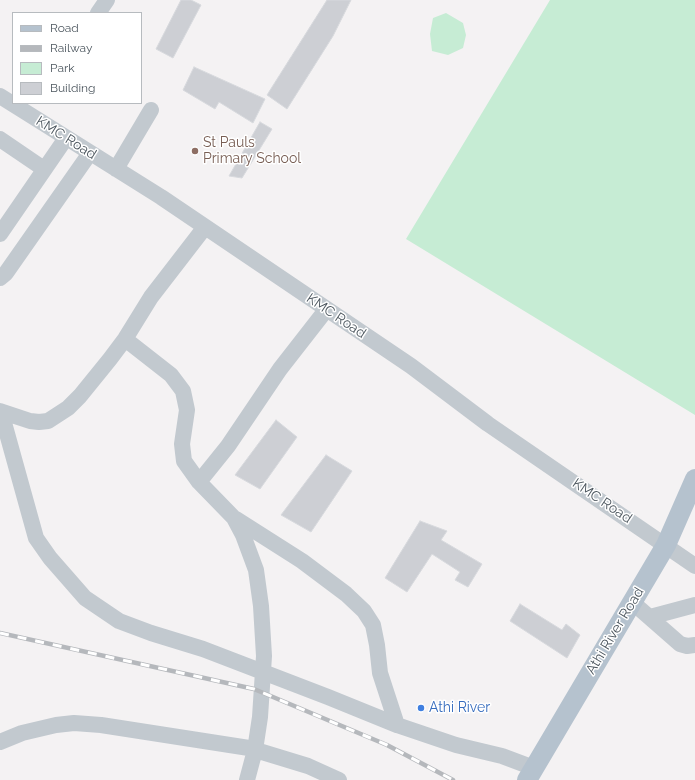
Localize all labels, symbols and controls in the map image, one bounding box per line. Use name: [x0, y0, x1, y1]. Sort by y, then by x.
legend: [12, 12, 142, 104]
text: Road: [50, 21, 79, 35]
text: Railway: [50, 41, 92, 55]
text: Park: [50, 61, 75, 75]
text: Building: [50, 81, 96, 95]
street label: KMC Road: [33, 113, 99, 163]
place label: St Pauls Primary School: [203, 135, 301, 168]
marker: St Pauls Primary School: [190, 146, 200, 156]
street label: KMC Road: [303, 290, 369, 342]
street label: KMC Road: [569, 475, 635, 527]
street label: Athi River Road: [582, 585, 648, 677]
place label: Athi River: [429, 700, 490, 716]
marker: Athi River: [416, 703, 426, 713]

